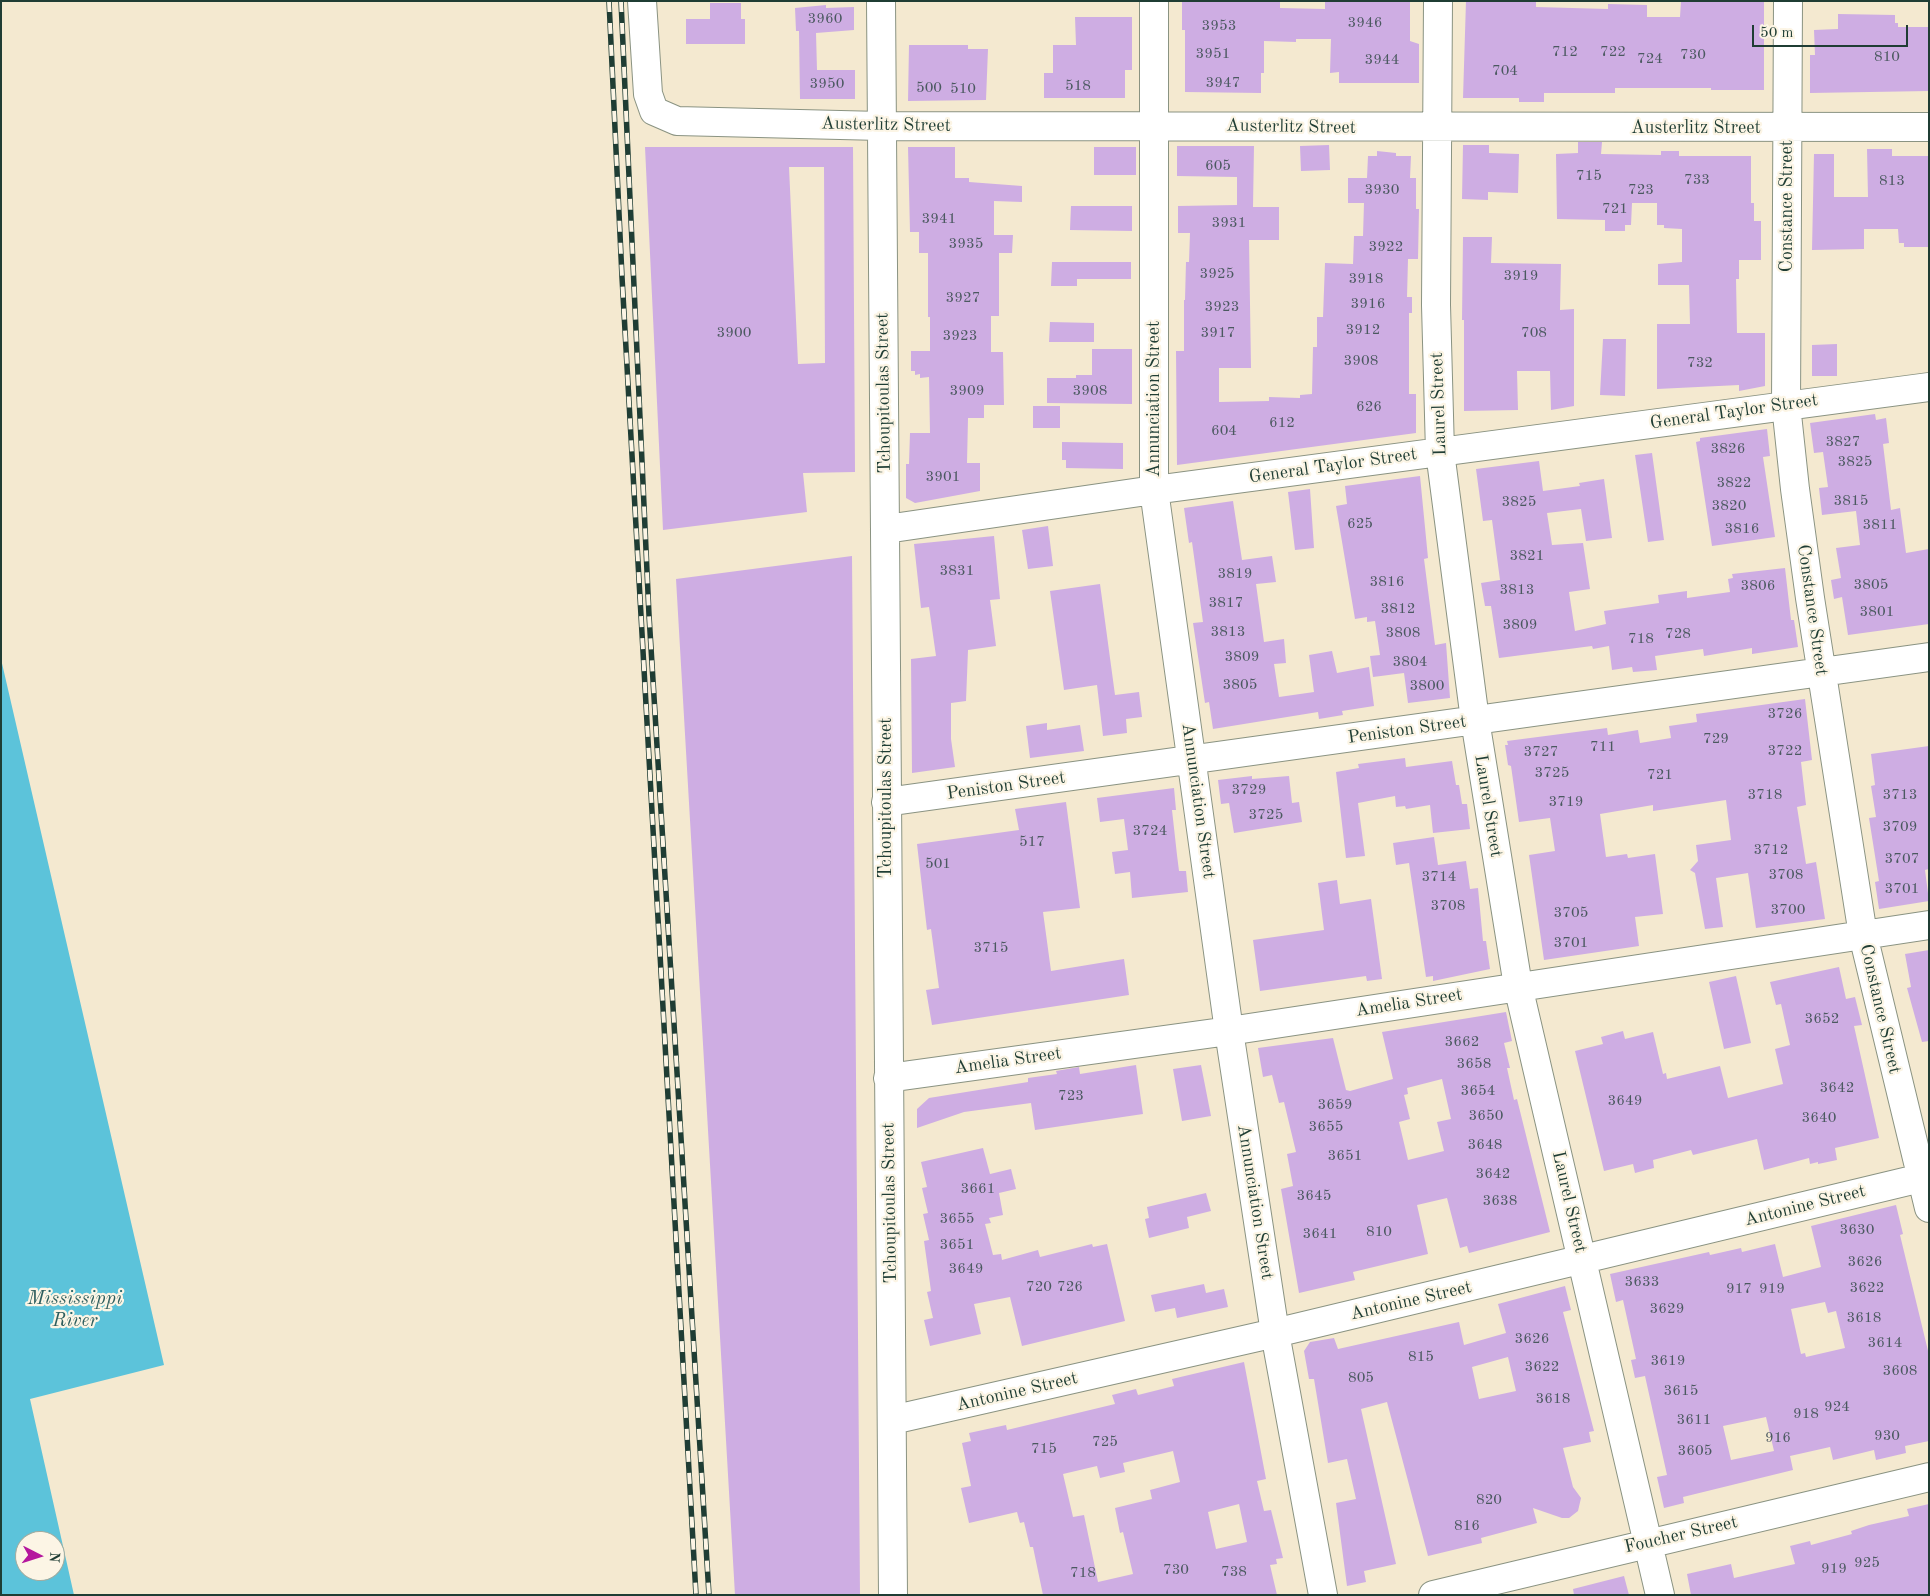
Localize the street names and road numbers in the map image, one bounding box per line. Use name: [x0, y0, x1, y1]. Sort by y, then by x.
street label: Austerlitz Street: [821, 113, 951, 137]
street label: Austerlitz Street: [1226, 115, 1356, 139]
street label: Austerlitz Street: [1631, 117, 1761, 139]
street label: Constance Street: [1776, 140, 1798, 272]
street label: Tchoupitoulas Street: [872, 312, 896, 474]
street label: Annunciation Street: [1143, 321, 1165, 477]
street label: Laurel Street: [1426, 352, 1452, 456]
street label: General Taylor Street: [1649, 390, 1819, 434]
street label: General Taylor Street: [1248, 444, 1418, 488]
street label: Constance Street: [1792, 543, 1832, 677]
street label: Peniston Street: [1346, 711, 1468, 749]
street label: Tchoupitoulas Street: [875, 717, 897, 879]
street label: Annunciation Street: [1176, 722, 1220, 880]
street label: Laurel Street: [1469, 753, 1507, 859]
street label: Peniston Street: [945, 767, 1067, 805]
street label: Constance Street: [1855, 942, 1905, 1076]
street label: Amelia Street: [1354, 984, 1464, 1022]
street label: Amelia Street: [953, 1043, 1063, 1079]
street label: Tchoupitoulas Street: [878, 1122, 902, 1284]
street label: Annunciation Street: [1232, 1123, 1278, 1281]
street label: Laurel Street: [1547, 1149, 1591, 1255]
street label: Antonine Street: [1742, 1181, 1868, 1231]
street label: Antonine Street: [1348, 1277, 1474, 1325]
street label: Antonine Street: [954, 1368, 1080, 1416]
street label: Foucher Street: [1622, 1511, 1740, 1559]

